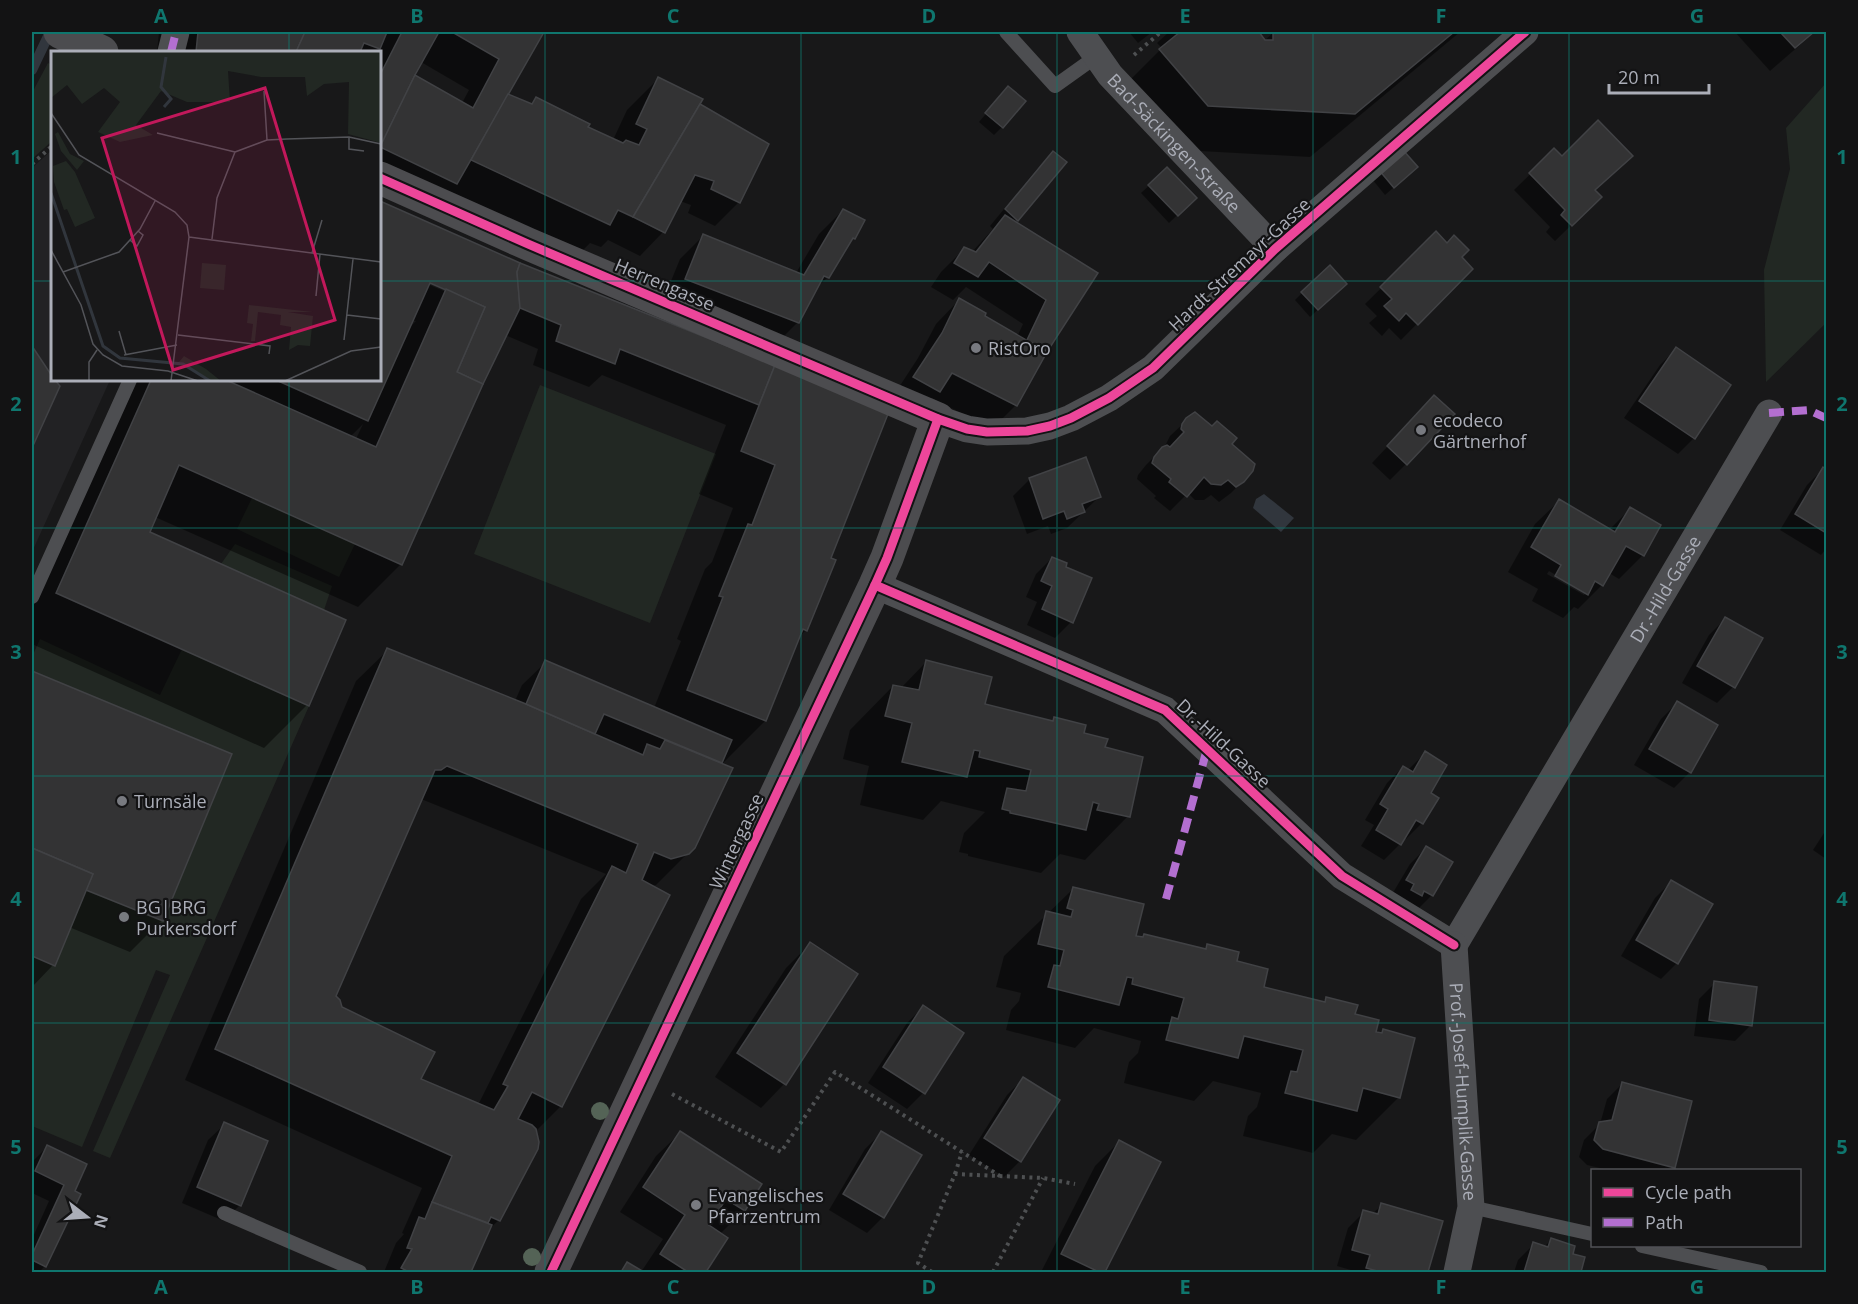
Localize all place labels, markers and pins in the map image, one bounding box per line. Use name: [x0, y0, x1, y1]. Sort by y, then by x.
place label: RistOro: [988, 336, 1051, 360]
marker: RistOro: [969, 341, 983, 355]
place label: ecodeco Gärtnerhof: [1433, 408, 1527, 453]
marker: ecodeco Gärtnerhof: [1414, 423, 1428, 437]
place label: Turnsäle: [134, 789, 207, 813]
marker: Turnsäle: [115, 794, 129, 808]
place label: BG|BRG Purkersdorf: [136, 895, 237, 940]
marker: BG|BRG Purkersdorf: [117, 910, 131, 924]
place label: Evangelisches Pfarrzentrum: [708, 1183, 824, 1228]
marker: Evangelisches Pfarrzentrum: [689, 1198, 703, 1212]

